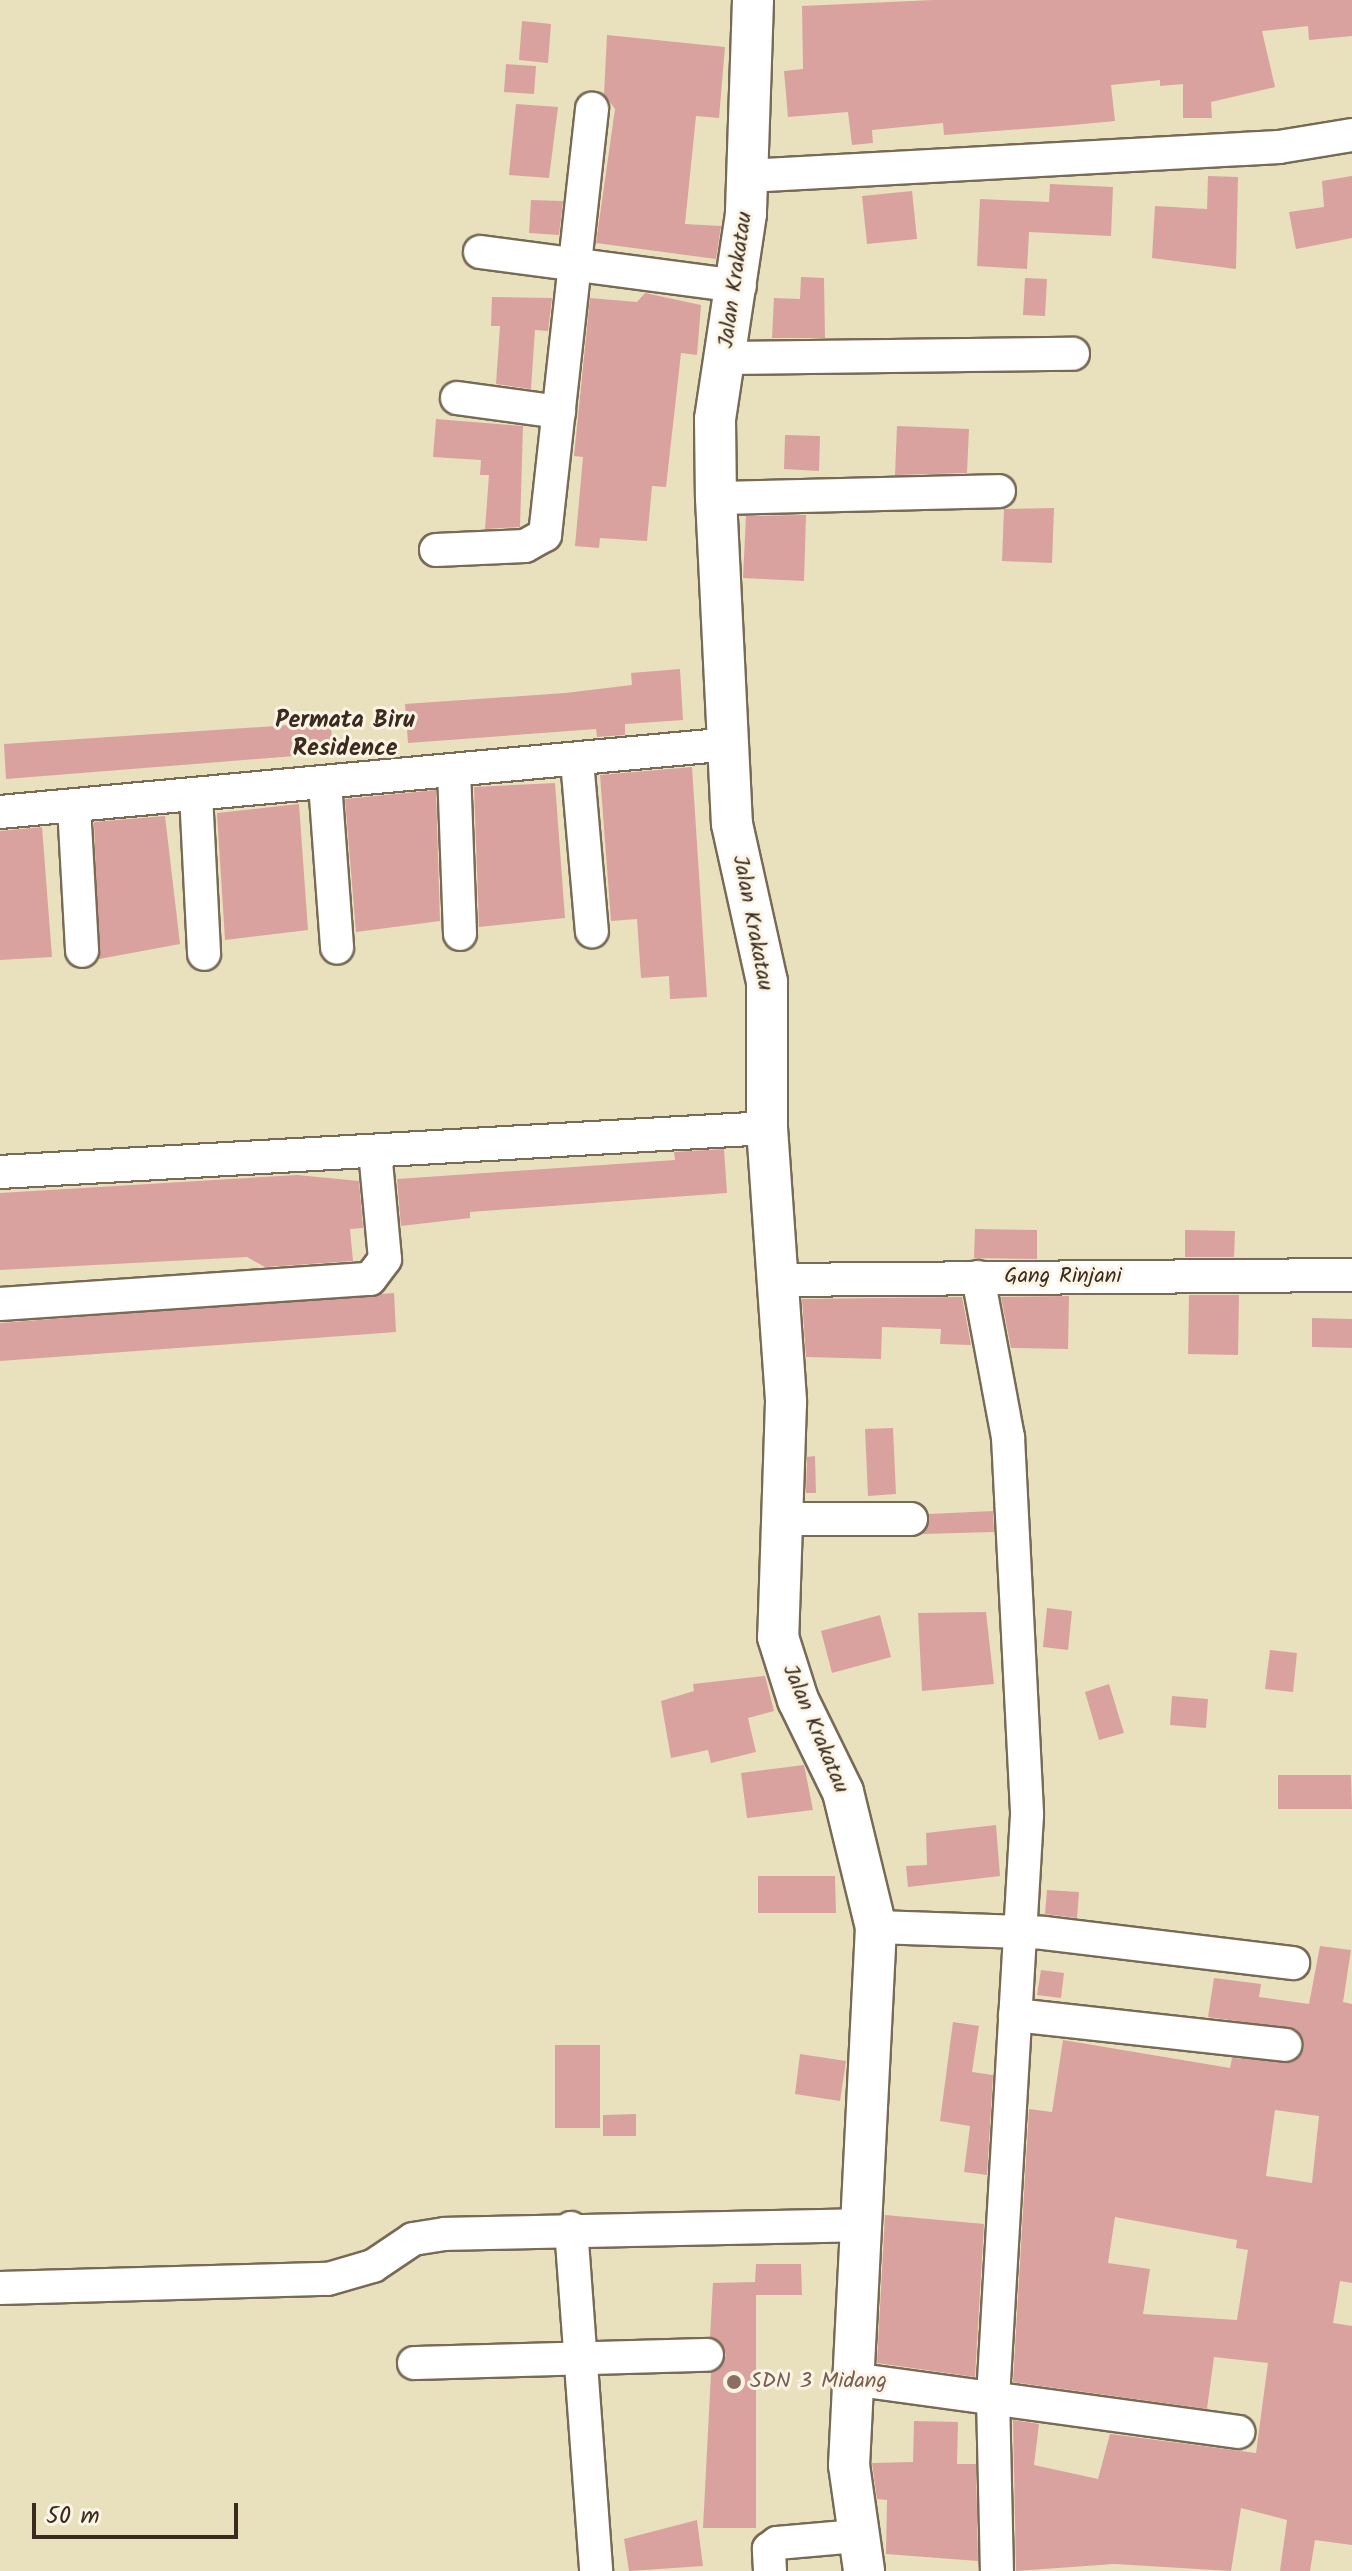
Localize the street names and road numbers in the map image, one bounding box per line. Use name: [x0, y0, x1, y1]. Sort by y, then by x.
street label: Jalan Krakatau: [713, 210, 759, 350]
street label: Jalan Krakatau: [726, 853, 778, 993]
street label: Gang Rinjani: [1004, 1264, 1122, 1290]
street label: Jalan Krakatau: [776, 1661, 854, 1797]

